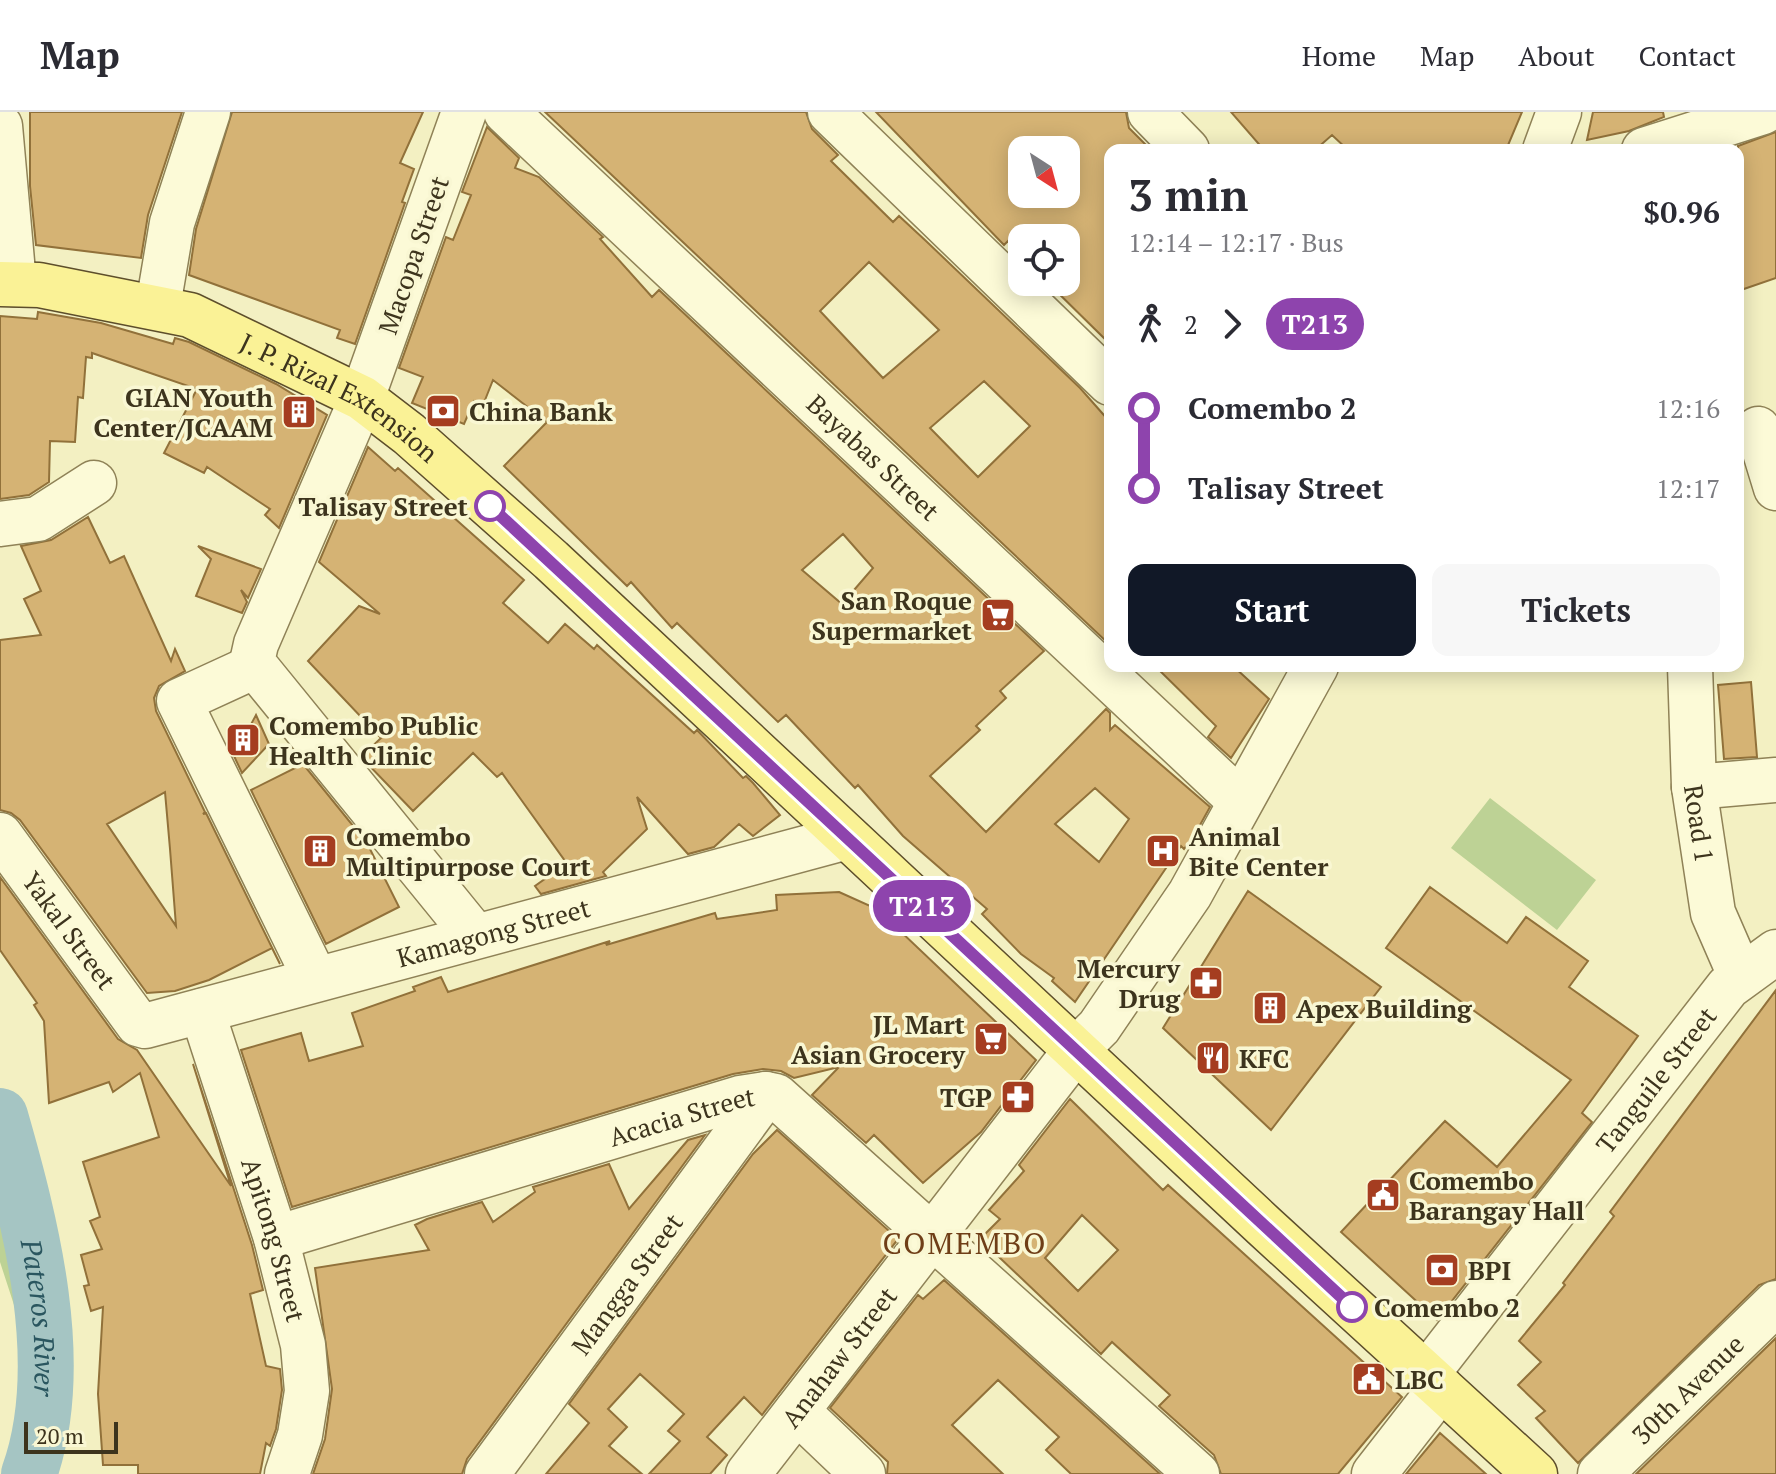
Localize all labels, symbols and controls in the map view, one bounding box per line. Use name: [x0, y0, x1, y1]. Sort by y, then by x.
text: Map: [40, 30, 120, 80]
text: Home: [1302, 37, 1376, 74]
text: Map: [1420, 37, 1474, 74]
text: About: [1518, 37, 1595, 74]
text: Contact: [1639, 37, 1736, 74]
north arrow: [1008, 136, 1080, 208]
map controls: [1008, 136, 1080, 296]
text: 3 min: [1128, 165, 1248, 224]
street label: Macopa Street: [370, 171, 456, 339]
text: $0.96: [1643, 192, 1720, 232]
button: locate: [1008, 224, 1080, 296]
text: 12:14 – 12:17 · Bus: [1128, 225, 1344, 259]
icon: walk: [1128, 302, 1172, 346]
icon: forward: [1210, 302, 1254, 346]
text: T213: [1282, 305, 1348, 342]
text: 2: [1184, 307, 1198, 341]
street label: J. P. Rizal Extension: [235, 325, 446, 469]
place label: GIAN Youth Center/JCAAM: [93, 380, 273, 444]
street label: Bayabas Street: [800, 386, 947, 528]
text: Comembo 2: [1188, 388, 1357, 428]
text: 12:16: [1656, 391, 1720, 425]
bank icon: China Bank: [424, 392, 462, 430]
building icon: GIAN Youth Center/JCAAM: [280, 393, 318, 431]
place label: China Bank: [469, 394, 614, 428]
text: Talisay Street: [1188, 468, 1384, 508]
text: 12:17: [1656, 471, 1720, 505]
place label: Talisay Street: [298, 489, 469, 523]
marker: Talisay Street: [475, 491, 505, 521]
button: Start: [1128, 564, 1416, 656]
button: Tickets: [1432, 564, 1720, 656]
place label: San Roque Supermarket: [812, 583, 973, 647]
supermarket icon: San Roque Supermarket: [979, 596, 1017, 634]
place label: Comembo Public Health Clinic: [269, 708, 478, 772]
building icon: Comembo Public Health Clinic: [224, 721, 262, 759]
street label: Road 1: [1677, 782, 1722, 865]
place label: Comembo Multipurpose Court: [346, 819, 591, 883]
place label: Animal Bite Center: [1189, 819, 1329, 883]
building icon: Comembo Multipurpose Court: [301, 832, 339, 870]
hospital icon: Animal Bite Center: [1144, 832, 1182, 870]
street label: Yakal Street: [15, 865, 124, 996]
line badge: T213: [866, 880, 978, 932]
text: T213: [889, 887, 955, 924]
street label: Kamagong Street: [393, 890, 594, 974]
place label: Mercury Drug: [1077, 951, 1181, 1015]
pharmacy icon: Mercury Drug: [1187, 964, 1225, 1002]
building icon: Apex Building: [1251, 989, 1289, 1027]
place label: Apex Building: [1296, 991, 1473, 1025]
street label: Tanguile Street: [1588, 999, 1724, 1160]
place label: JL Mart Asian Grocery: [791, 1007, 966, 1071]
supermarket icon: JL Mart Asian Grocery: [972, 1020, 1010, 1058]
restaurant icon: KFC: [1194, 1039, 1232, 1077]
place label: KFC: [1239, 1041, 1289, 1075]
pharmacy icon: TGP: [999, 1078, 1037, 1116]
street label: Acacia Street: [605, 1079, 758, 1154]
place label: TGP: [940, 1080, 992, 1114]
street label: Apitong Street: [234, 1153, 314, 1326]
place label: Comembo Barangay Hall: [1409, 1163, 1584, 1227]
public building icon: Comembo Barangay Hall: [1364, 1176, 1402, 1214]
street label: Mangga Street: [563, 1206, 690, 1361]
district label: COMEMBO: [883, 1223, 1047, 1263]
water label: Pateros River: [13, 1235, 64, 1398]
bank icon: BPI: [1423, 1251, 1461, 1289]
place label: BPI: [1468, 1253, 1511, 1287]
street label: Anahaw Street: [773, 1279, 904, 1434]
place label: Comembo 2: [1374, 1290, 1520, 1324]
marker: Comembo 2: [1337, 1292, 1367, 1322]
street label: 30th Avenue: [1624, 1327, 1751, 1451]
public building icon: LBC: [1350, 1360, 1388, 1398]
place label: LBC: [1395, 1362, 1444, 1396]
scale bar: [24, 1418, 118, 1454]
text: 20 m: [36, 1421, 84, 1450]

